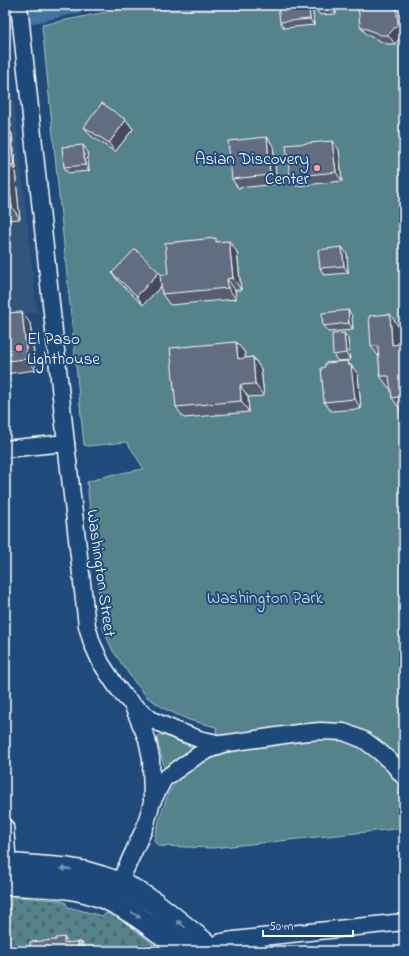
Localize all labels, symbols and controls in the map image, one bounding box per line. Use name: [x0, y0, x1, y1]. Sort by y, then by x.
place label: Asian Discovery Center: [195, 147, 310, 192]
marker: Asian Discovery Center: [312, 163, 322, 173]
place label: El Paso Lighthouse: [27, 327, 100, 374]
marker: El Paso Lighthouse: [14, 343, 24, 353]
street label: Washington Street: [77, 508, 122, 639]
park label: Washington Park: [207, 586, 324, 613]
one-way arrow: [60, 866, 72, 872]
one-way arrow: [131, 911, 141, 919]
scale bar: [263, 912, 353, 938]
text: 50 m: [269, 918, 293, 936]
one-way arrow: [176, 920, 187, 928]

